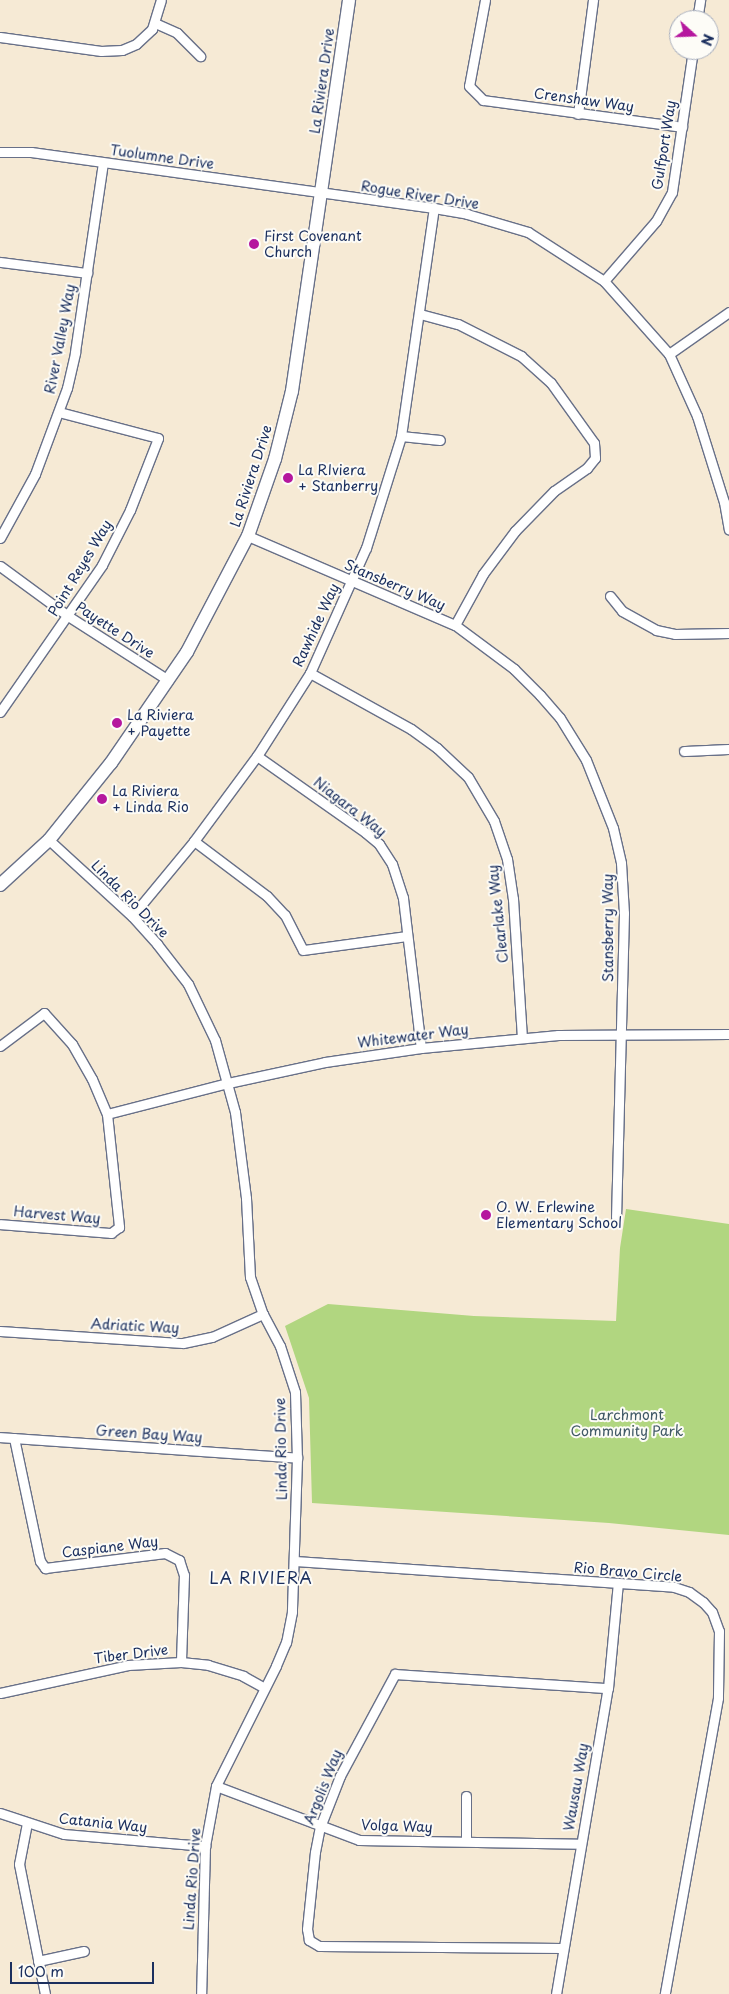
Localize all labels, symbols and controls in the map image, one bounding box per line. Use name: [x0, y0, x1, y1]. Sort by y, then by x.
north arrow: [669, 10, 719, 60]
street label: La Riviera Drive: [306, 26, 338, 136]
text: N: [696, 31, 719, 49]
street label: Crenshaw Way: [532, 85, 636, 115]
street label: Gulfport Way: [649, 98, 679, 192]
street label: Tuolumne Drive: [109, 141, 215, 173]
street label: Rogue River Drive: [359, 177, 481, 213]
place label: First Covenant Church: [264, 228, 361, 260]
marker: First Covenant Church: [248, 238, 260, 250]
street label: River Valley Way: [41, 282, 79, 396]
street label: La Riviera Drive: [226, 422, 276, 530]
place label: La RIviera + Stanberry: [298, 462, 379, 494]
marker: La RIviera + Stanberry: [282, 472, 294, 484]
street label: Point Reyes Way: [44, 516, 116, 620]
street label: Stansberry Way: [342, 556, 448, 614]
street label: Rawhide Way: [289, 581, 343, 669]
street label: Payette Drive: [72, 598, 158, 662]
place label: La Riviera + Payette: [127, 707, 195, 740]
marker: La Riviera + Payette: [111, 717, 123, 729]
street label: Niagara Way: [310, 773, 390, 841]
place label: La Riviera + Linda Rio: [112, 783, 188, 816]
marker: La Riviera + Linda Rio: [96, 793, 108, 805]
street label: Linda Rio Drive: [88, 857, 172, 941]
street label: Clearlake Way: [484, 864, 512, 964]
street label: Stansberry Way: [600, 874, 616, 982]
street label: Whitewater Way: [356, 1021, 470, 1051]
place label: O. W. Erlewine Elementary School: [496, 1199, 622, 1232]
street label: Harvest Way: [13, 1203, 101, 1227]
marker: O. W. Erlewine Elementary School: [480, 1209, 492, 1221]
street label: Adriatic Way: [90, 1315, 180, 1337]
street label: Linda Rio Drive: [272, 1397, 290, 1501]
park label: Larchmont Community Park: [570, 1407, 684, 1440]
street label: Green Bay Way: [95, 1422, 203, 1446]
street label: Caspiane Way: [61, 1533, 159, 1561]
street label: Rio Bravo Circle: [573, 1559, 683, 1585]
district label: LA RIVIERA: [209, 1567, 313, 1587]
street label: Tiber Drive: [92, 1641, 170, 1667]
street label: Wausau Way: [560, 1742, 592, 1832]
street label: Argolis Way: [300, 1747, 346, 1827]
street label: Catania Way: [58, 1810, 148, 1836]
street label: Volga Way: [361, 1816, 433, 1836]
street label: Linda Rio Drive: [180, 1827, 204, 1931]
scale bar: [12, 1952, 156, 1984]
text: 100 m: [18, 1959, 64, 1982]

